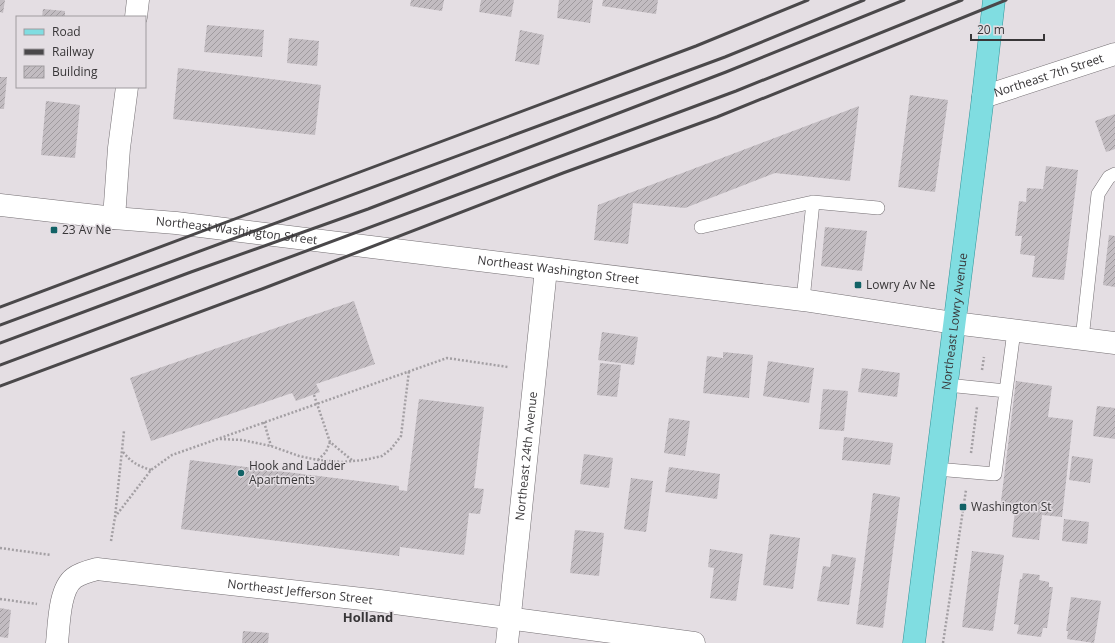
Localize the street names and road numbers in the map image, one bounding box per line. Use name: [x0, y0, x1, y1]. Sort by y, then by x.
street label: Northeast 7th Street: [991, 49, 1106, 101]
street label: Northeast Washington Street: [155, 212, 318, 248]
street label: Northeast Washington Street: [476, 251, 640, 288]
street label: Northeast Lowry Avenue: [937, 252, 971, 391]
street label: Northeast 24th Avenue: [511, 390, 541, 521]
street label: Northeast Jefferson Street: [227, 575, 374, 608]

